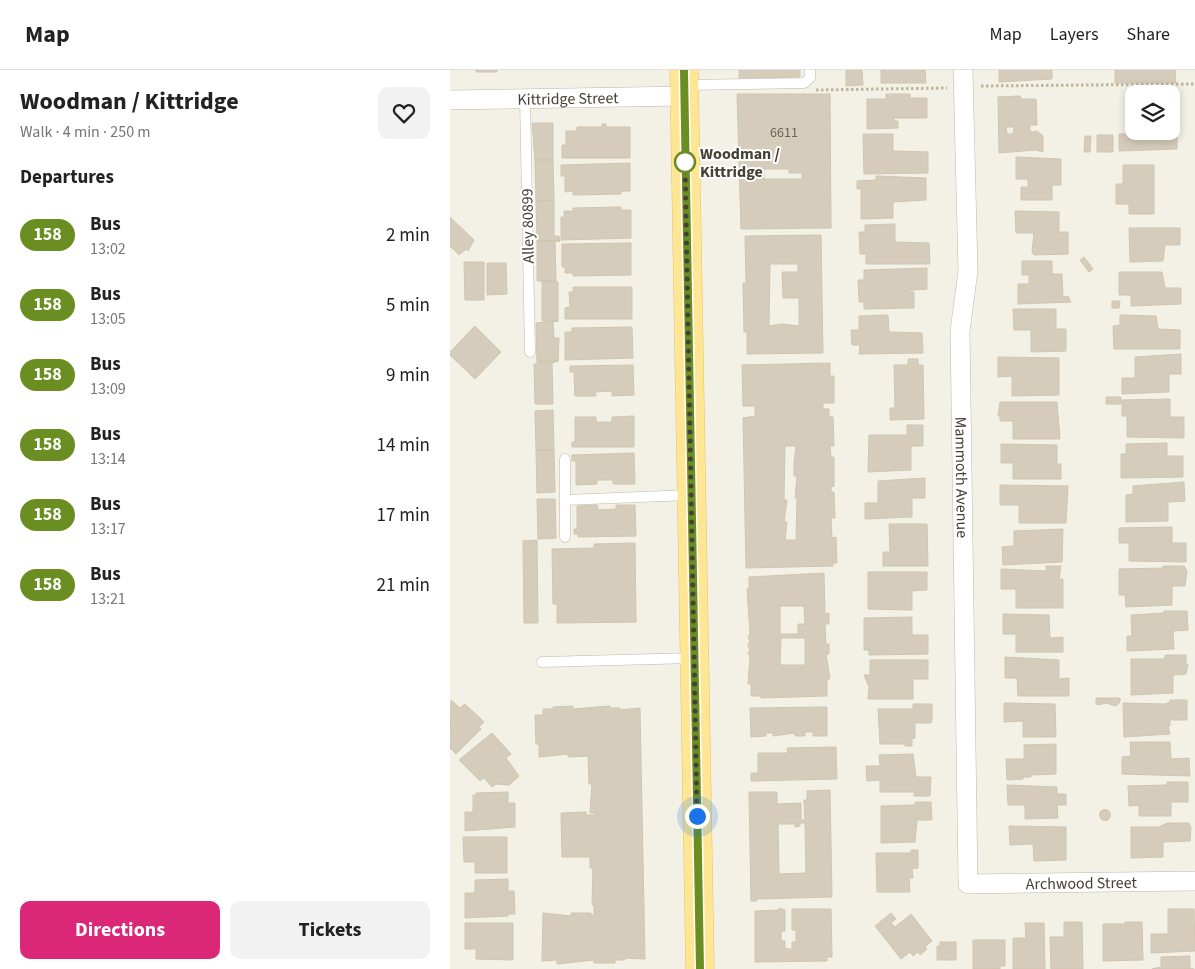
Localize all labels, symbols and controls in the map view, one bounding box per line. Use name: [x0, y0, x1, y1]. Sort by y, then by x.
text: Map: [25, 17, 70, 52]
text: Map: [990, 22, 1022, 47]
text: Layers: [1050, 22, 1099, 47]
text: Share: [1127, 22, 1170, 47]
text: Woodman / Kittridge: [20, 84, 239, 119]
map controls: [1125, 85, 1180, 140]
button: layers: [1125, 85, 1180, 140]
button: heart: [378, 87, 430, 139]
street label: Kittridge Street: [517, 87, 619, 111]
text: Walk · 4 min · 250 m: [20, 121, 151, 143]
house number: 6611: [770, 123, 798, 143]
place label: Woodman / Kittridge: [700, 143, 780, 183]
marker: Woodman / Kittridge: [674, 151, 696, 173]
text: Departures: [20, 164, 114, 191]
street label: Alley 80899: [516, 188, 540, 264]
text: Bus: [90, 211, 121, 238]
text: 158: [33, 222, 62, 247]
text: 2 min: [386, 222, 430, 249]
text: 13:02: [90, 238, 126, 260]
text: Bus: [90, 281, 121, 308]
text: 158: [33, 292, 62, 317]
text: 5 min: [386, 292, 430, 319]
text: 13:05: [90, 308, 126, 330]
text: Bus: [90, 351, 121, 378]
text: 158: [33, 362, 62, 387]
text: 9 min: [386, 362, 430, 389]
text: 13:09: [90, 378, 126, 400]
street label: Mammoth Avenue: [949, 417, 973, 538]
text: Bus: [90, 421, 121, 448]
text: 158: [33, 432, 62, 457]
text: 14 min: [376, 432, 430, 459]
text: 13:14: [90, 448, 126, 470]
text: Bus: [90, 491, 121, 518]
text: 158: [33, 502, 62, 527]
text: 17 min: [376, 502, 430, 529]
text: 13:17: [90, 518, 126, 540]
text: Bus: [90, 561, 121, 588]
text: 158: [33, 572, 62, 597]
text: 21 min: [376, 572, 430, 599]
text: 13:21: [90, 588, 126, 610]
your location: [685, 804, 710, 829]
street label: Archwood Street: [1026, 872, 1138, 895]
button: Directions: [20, 901, 220, 959]
button: Tickets: [230, 901, 430, 959]

